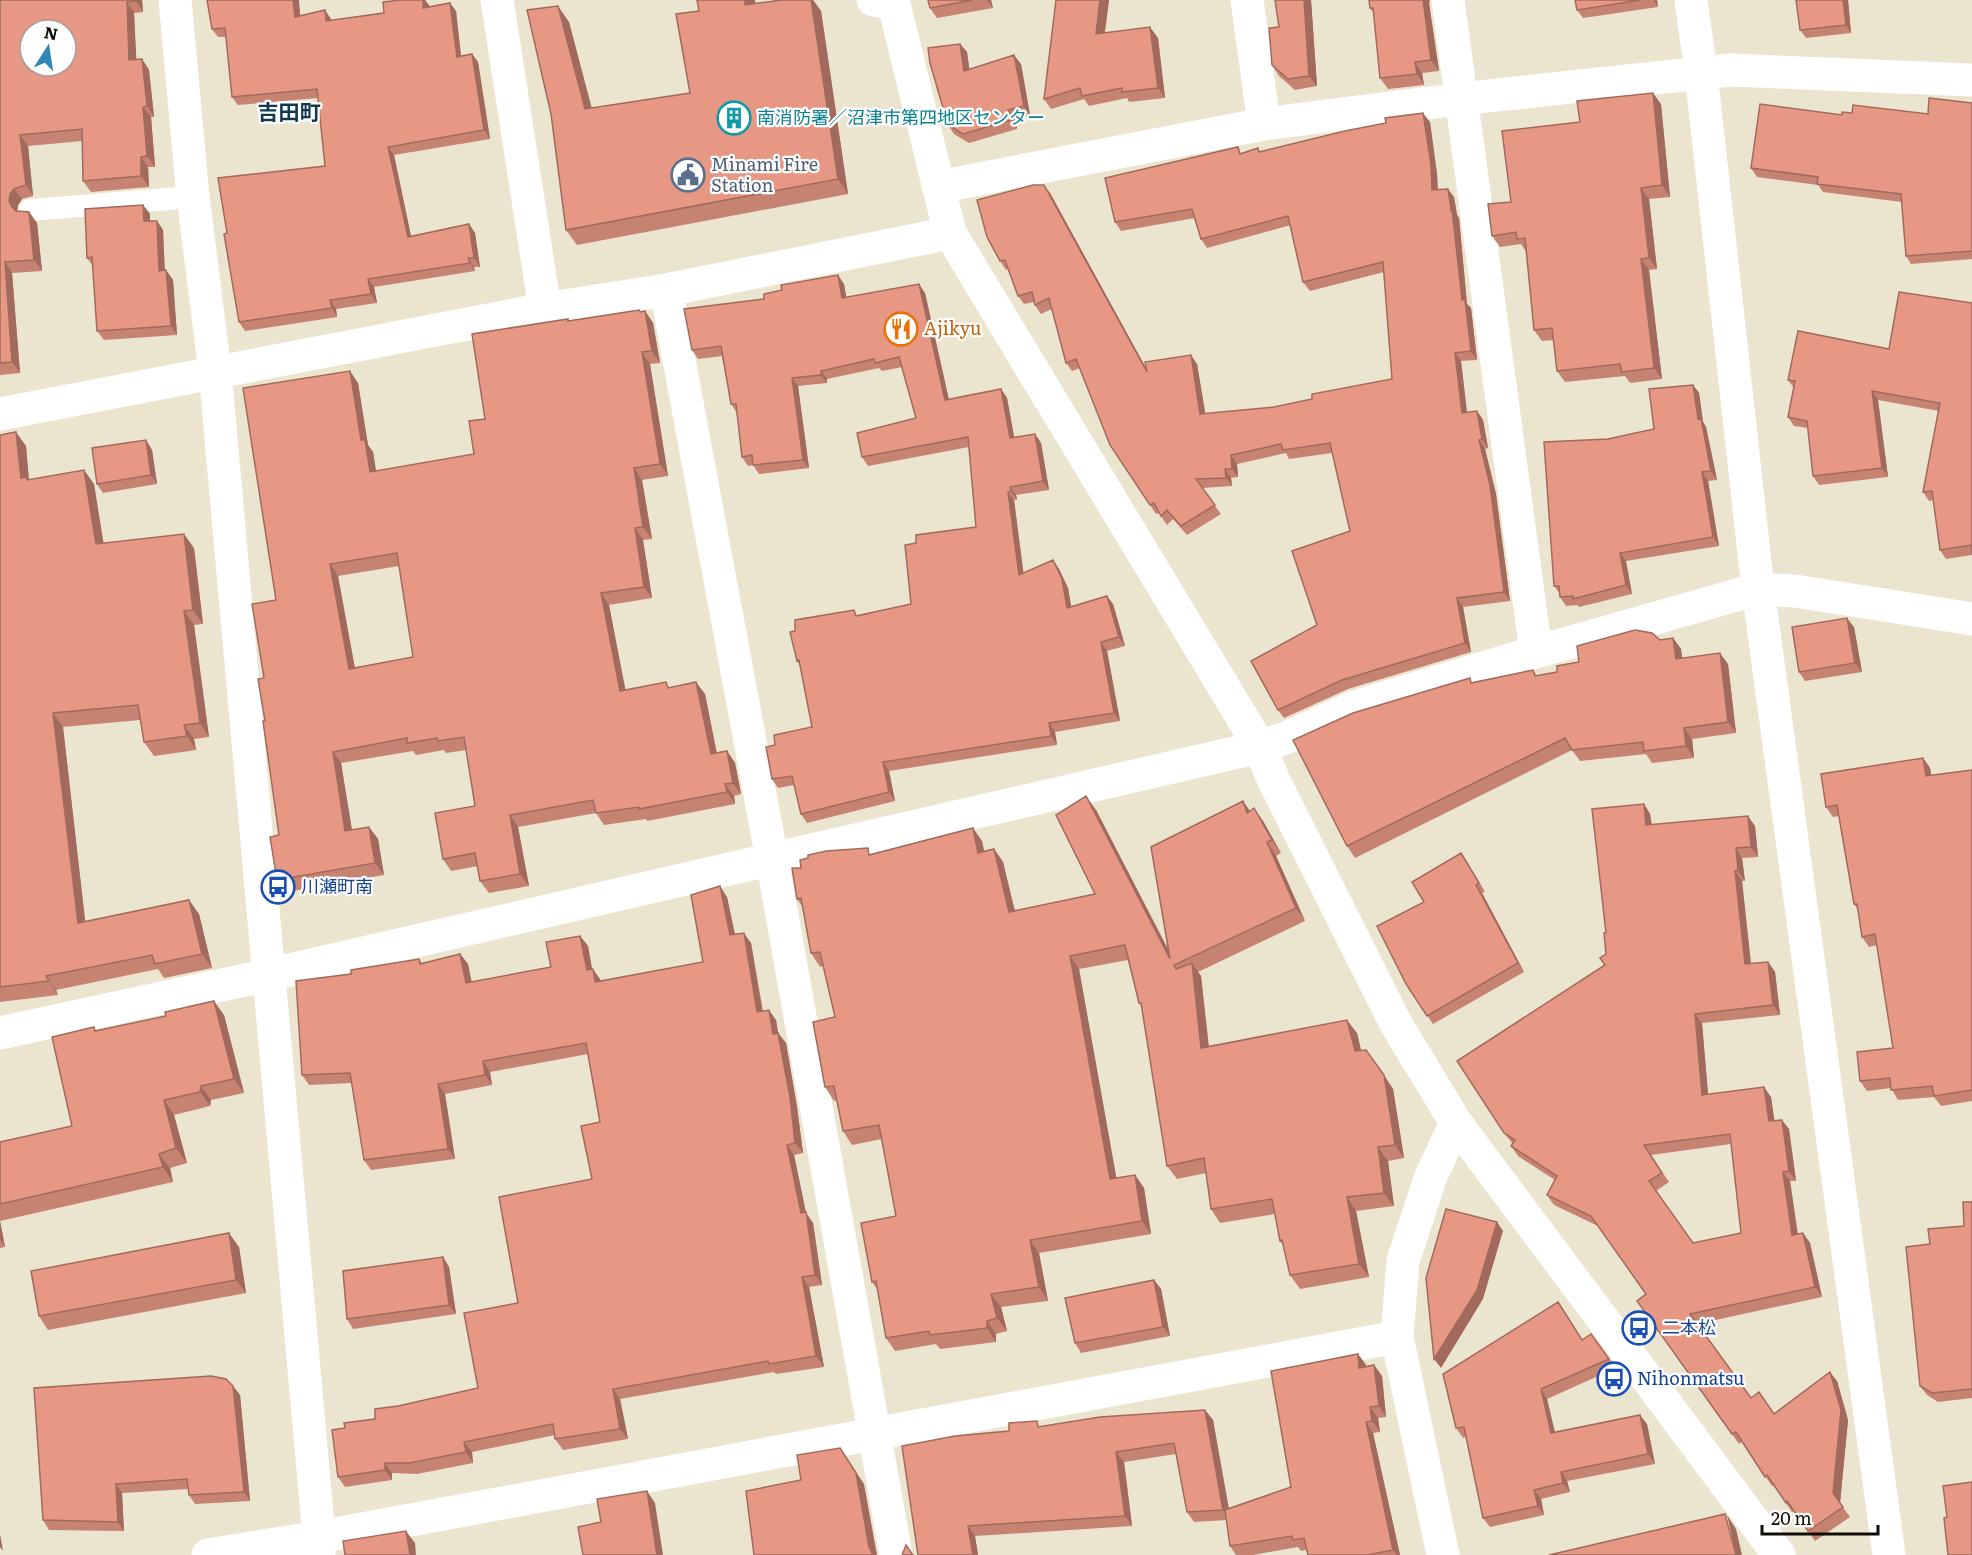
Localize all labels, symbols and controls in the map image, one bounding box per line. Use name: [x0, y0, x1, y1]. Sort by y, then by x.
north arrow: [18, 18, 78, 78]
text: N: [42, 19, 60, 45]
district label: 吉田町: [258, 95, 321, 126]
building icon: 南消防署／沼津市第四地区センター: [716, 100, 752, 136]
place label: 南消防署／沼津市第四地区センター: [757, 103, 1045, 130]
place label: Minami Fire Station: [711, 150, 818, 198]
public building icon: Minami Fire Station: [670, 157, 706, 193]
restaurant icon: Ajikyu: [883, 311, 919, 347]
place label: Ajikyu: [924, 314, 981, 341]
bus stop icon: 川瀬町南: [260, 869, 296, 905]
place label: 川瀬町南: [301, 872, 373, 899]
bus stop icon: 二本松: [1621, 1310, 1657, 1346]
place label: 二本松: [1662, 1313, 1716, 1340]
bus stop icon: Nihonmatsu: [1596, 1361, 1632, 1397]
place label: Nihonmatsu: [1637, 1364, 1744, 1391]
scale bar: [1762, 1498, 1878, 1536]
text: 20 m: [1771, 1504, 1812, 1531]

